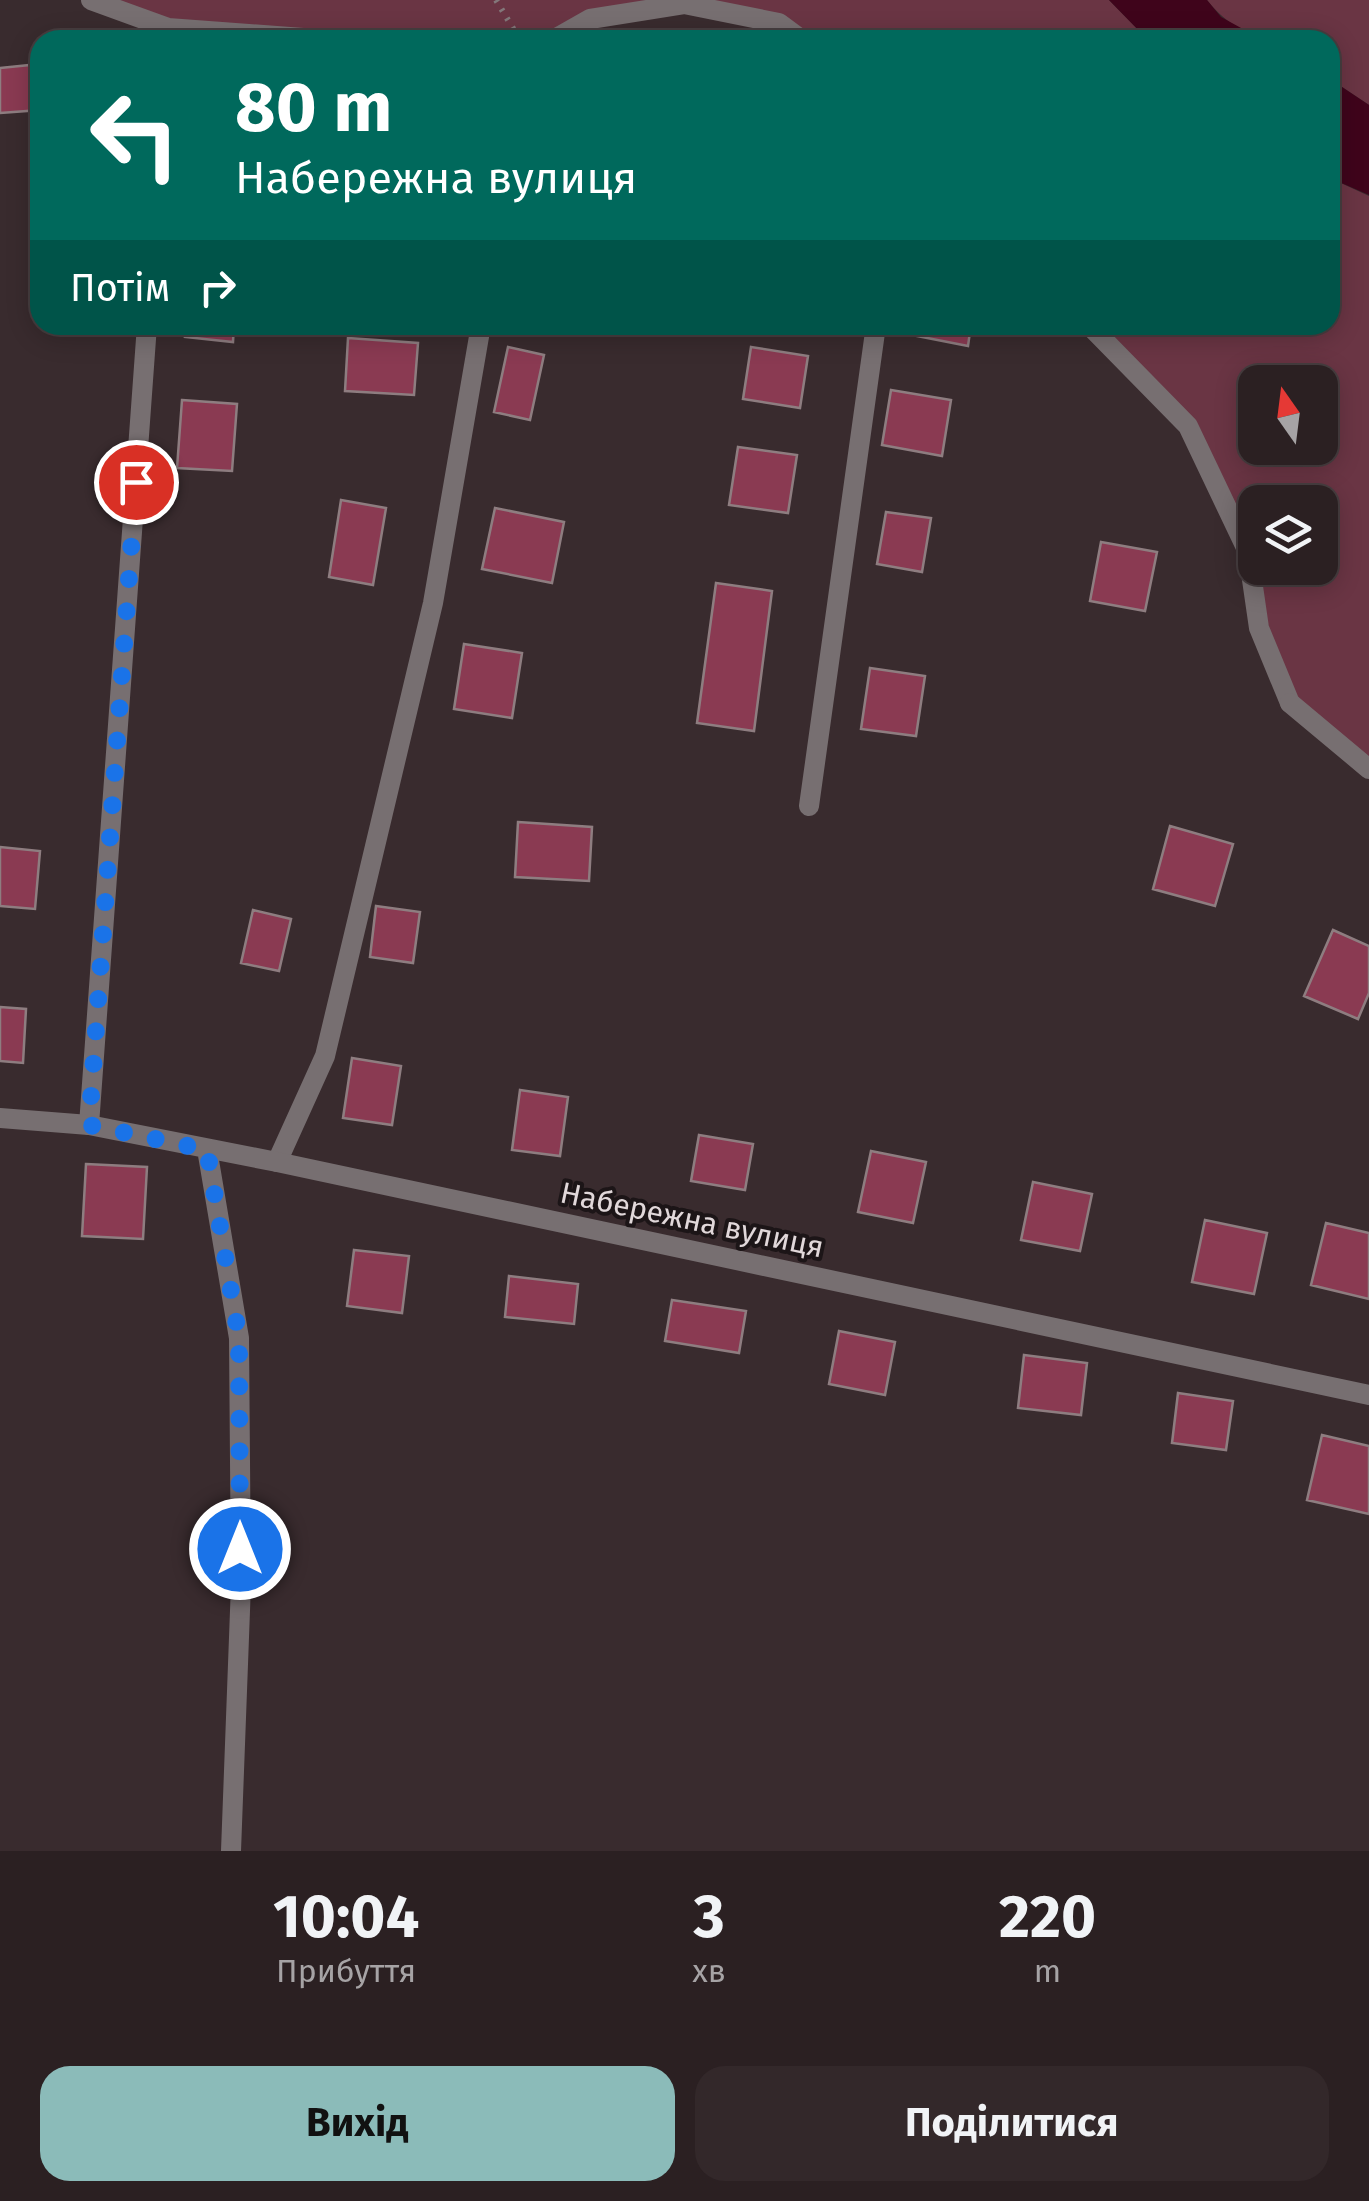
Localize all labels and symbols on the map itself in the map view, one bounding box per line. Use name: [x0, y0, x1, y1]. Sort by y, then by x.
north arrow: [1238, 365, 1338, 465]
pin: [94, 440, 179, 525]
street label: Набережна вулиця: [557, 1175, 827, 1265]
position arrow: [188, 1497, 292, 1601]

